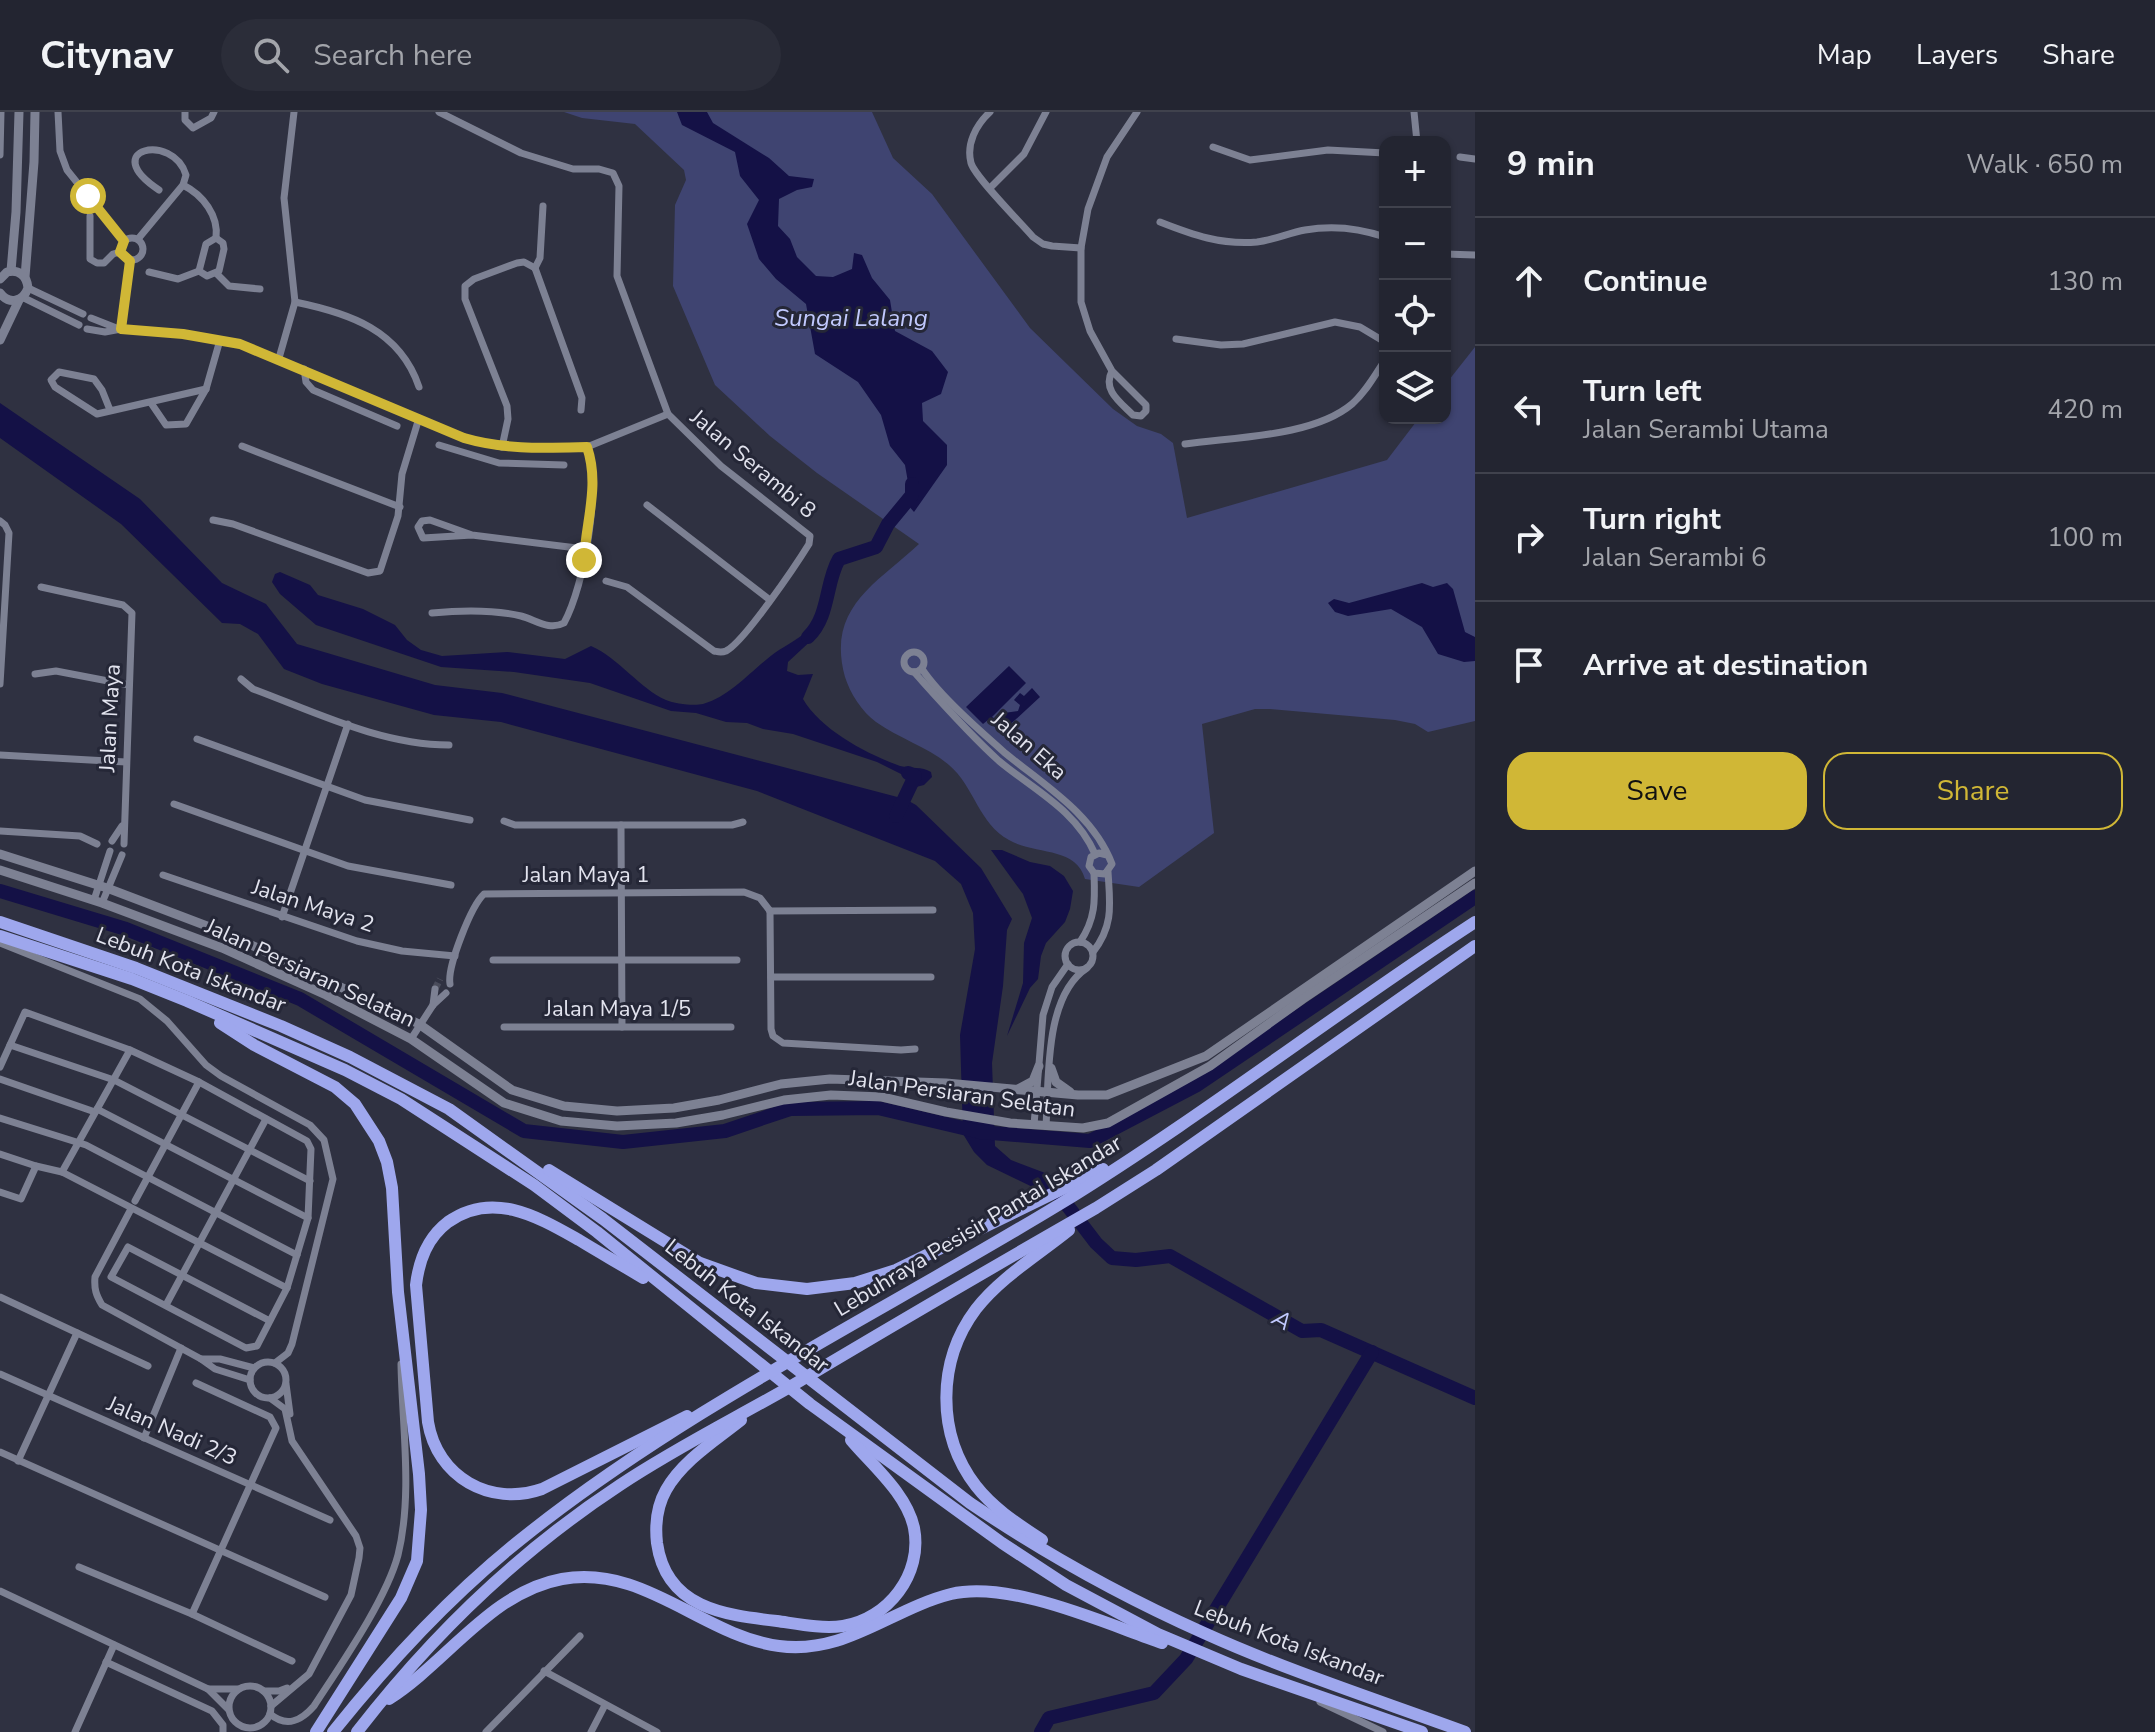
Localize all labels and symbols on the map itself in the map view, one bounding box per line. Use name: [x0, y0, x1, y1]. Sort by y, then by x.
route start: [70, 178, 106, 214]
water label: Sungai Lalang: [774, 302, 928, 334]
street label: Jalan Serambi 8: [683, 402, 822, 525]
route end: [566, 542, 602, 578]
street label: Jalan Maya: [92, 663, 128, 774]
street label: Jalan Eka: [984, 704, 1073, 787]
street label: Jalan Maya 1: [521, 860, 650, 890]
street label: Jalan Maya 2: [247, 872, 378, 940]
street label: Jalan Persiaran Selatan: [199, 911, 420, 1035]
street label: Lebuh Kota Iskandar: [92, 920, 290, 1020]
street label: Jalan Maya 1/5: [544, 994, 691, 1024]
street label: Jalan Persiaran Selatan: [846, 1063, 1077, 1125]
street label: Lebuhraya Pesisir Pantai Iskandar: [829, 1128, 1127, 1324]
street label: Lebuh Kota Iskandar: [659, 1232, 836, 1380]
water label: A: [1266, 1301, 1298, 1338]
street label: Jalan Nadi 2/3: [101, 1389, 242, 1473]
street label: Lebuh Kota Iskandar: [1190, 1593, 1388, 1693]

